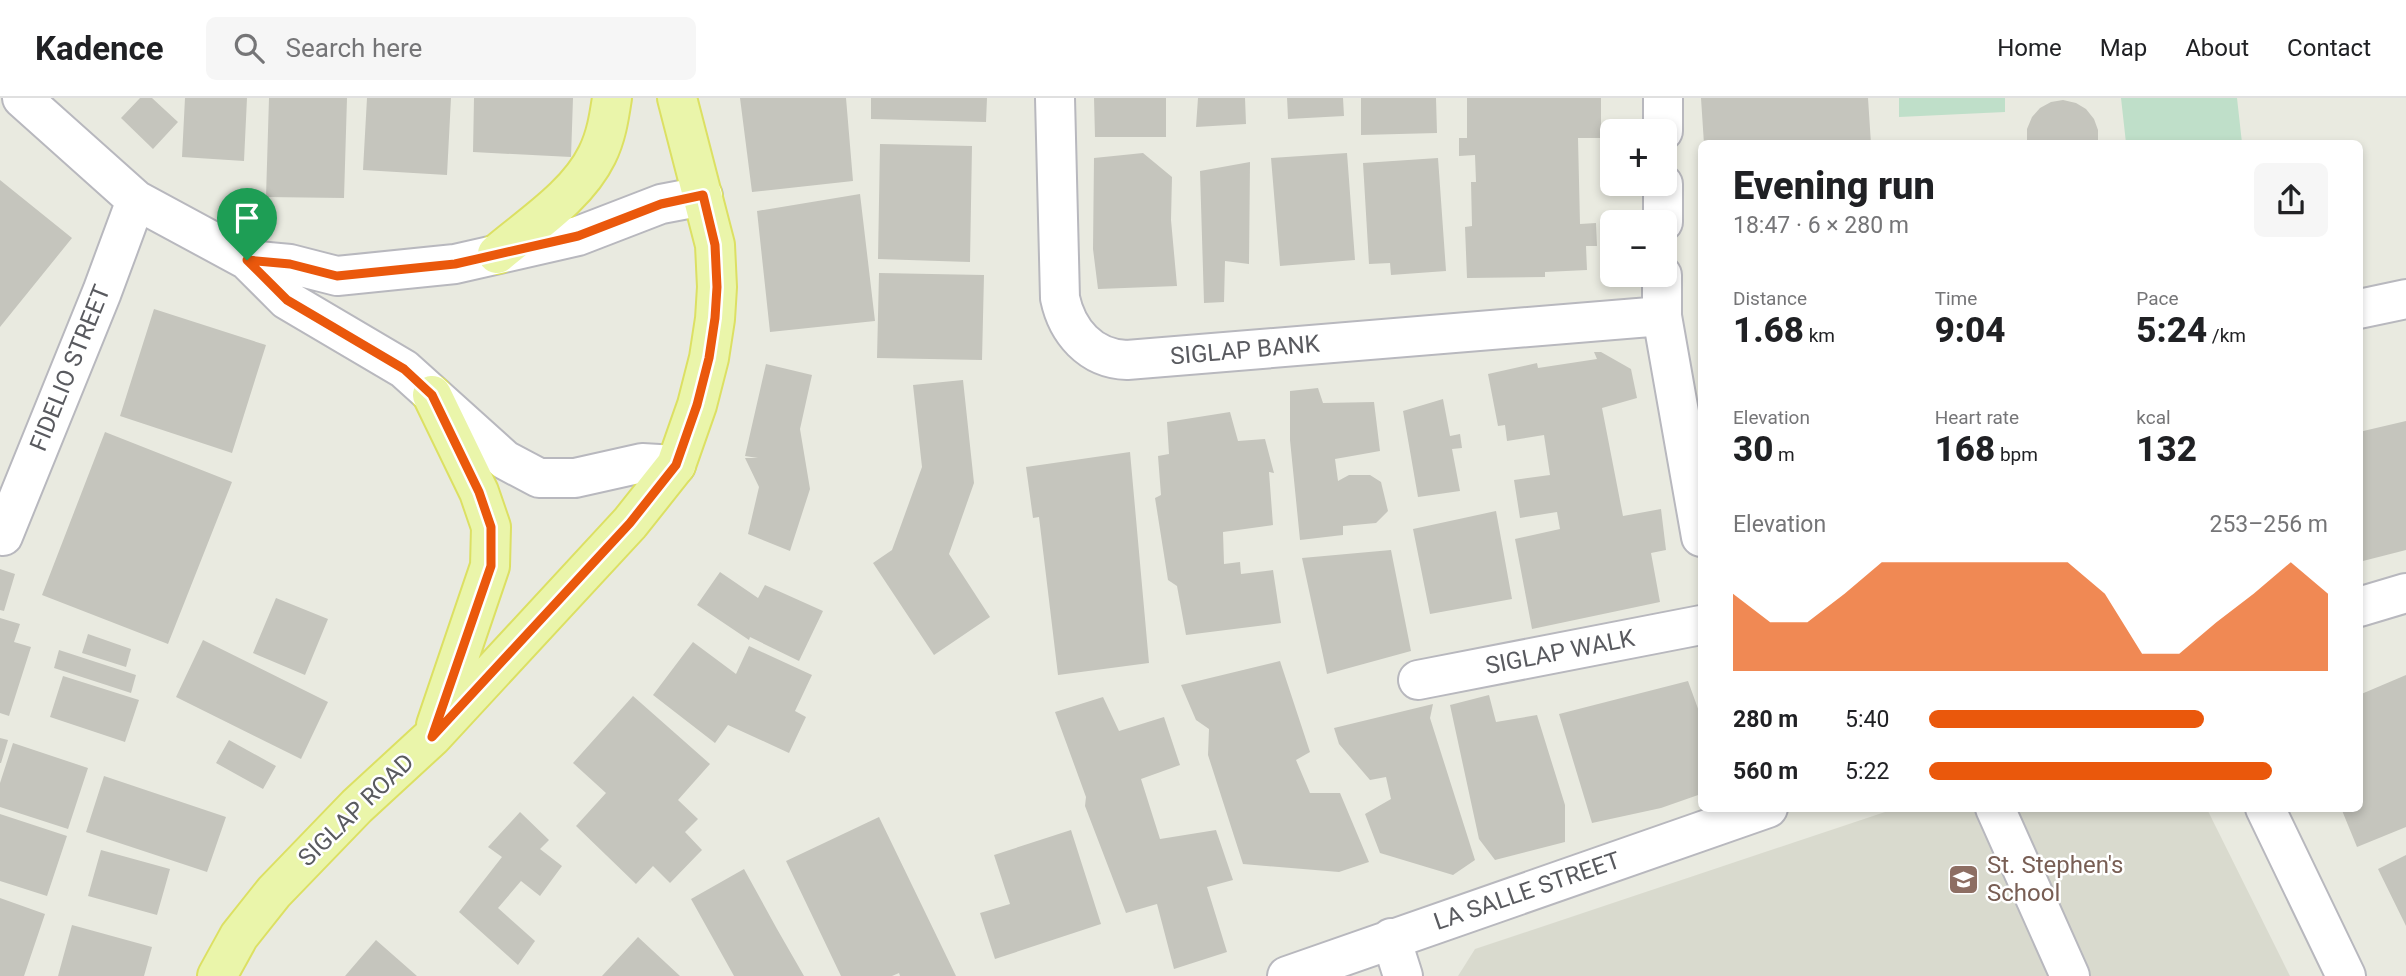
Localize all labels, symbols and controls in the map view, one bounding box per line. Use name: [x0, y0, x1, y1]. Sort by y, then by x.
search box: [206, 17, 696, 80]
text: Kadence: [35, 29, 164, 68]
icon: search: [230, 29, 268, 67]
text: Search here: [286, 33, 422, 63]
text: Home: [1997, 34, 2062, 62]
text: Map: [2100, 34, 2147, 62]
text: About: [2185, 34, 2249, 62]
text: Contact: [2287, 34, 2371, 62]
map controls: [1600, 119, 1677, 287]
button: +: [1600, 119, 1677, 196]
button: share: [2254, 163, 2328, 237]
text: Evening run: [1733, 164, 1935, 208]
pin: [217, 188, 277, 260]
icon: arrive: [228, 199, 266, 237]
button: −: [1600, 210, 1677, 287]
text: 18:47 · 6 × 280 m: [1733, 212, 1909, 239]
street label: FIDELIO STREET: [24, 281, 116, 455]
text: Distance: [1733, 287, 1807, 310]
text: Time: [1935, 287, 1977, 310]
text: Pace: [2136, 287, 2179, 310]
text: 1.68: [1733, 310, 1804, 351]
text: 9:04: [1935, 310, 2005, 351]
text: 5:24: [2136, 310, 2207, 351]
text: km: [1804, 324, 1835, 347]
text: /km: [2207, 324, 2246, 347]
street label: SIGLAP BANK: [1169, 329, 1322, 370]
text: Elevation: [1733, 406, 1810, 429]
text: Heart rate: [1935, 406, 2019, 429]
text: kcal: [2136, 406, 2171, 429]
text: 30: [1733, 429, 1773, 470]
text: 168: [1935, 429, 1995, 470]
text: 132: [2136, 429, 2197, 470]
text: m: [1773, 443, 1795, 466]
text: bpm: [1995, 443, 2038, 466]
text: Elevation: [1733, 511, 1826, 538]
text: 253–256 m: [2209, 511, 2328, 538]
street label: SIGLAP WALK: [1483, 624, 1638, 680]
text: 280 m: [1733, 706, 1798, 733]
text: 5:40: [1845, 706, 1889, 733]
street label: SIGLAP ROAD: [293, 748, 419, 872]
text: 560 m: [1733, 758, 1798, 785]
text: 5:22: [1845, 758, 1889, 785]
street label: LA SALLE STREET: [1430, 846, 1624, 936]
place label: St. Stephen's School: [1987, 851, 2123, 907]
school or university icon: St. Stephen's School: [1947, 862, 1981, 896]

